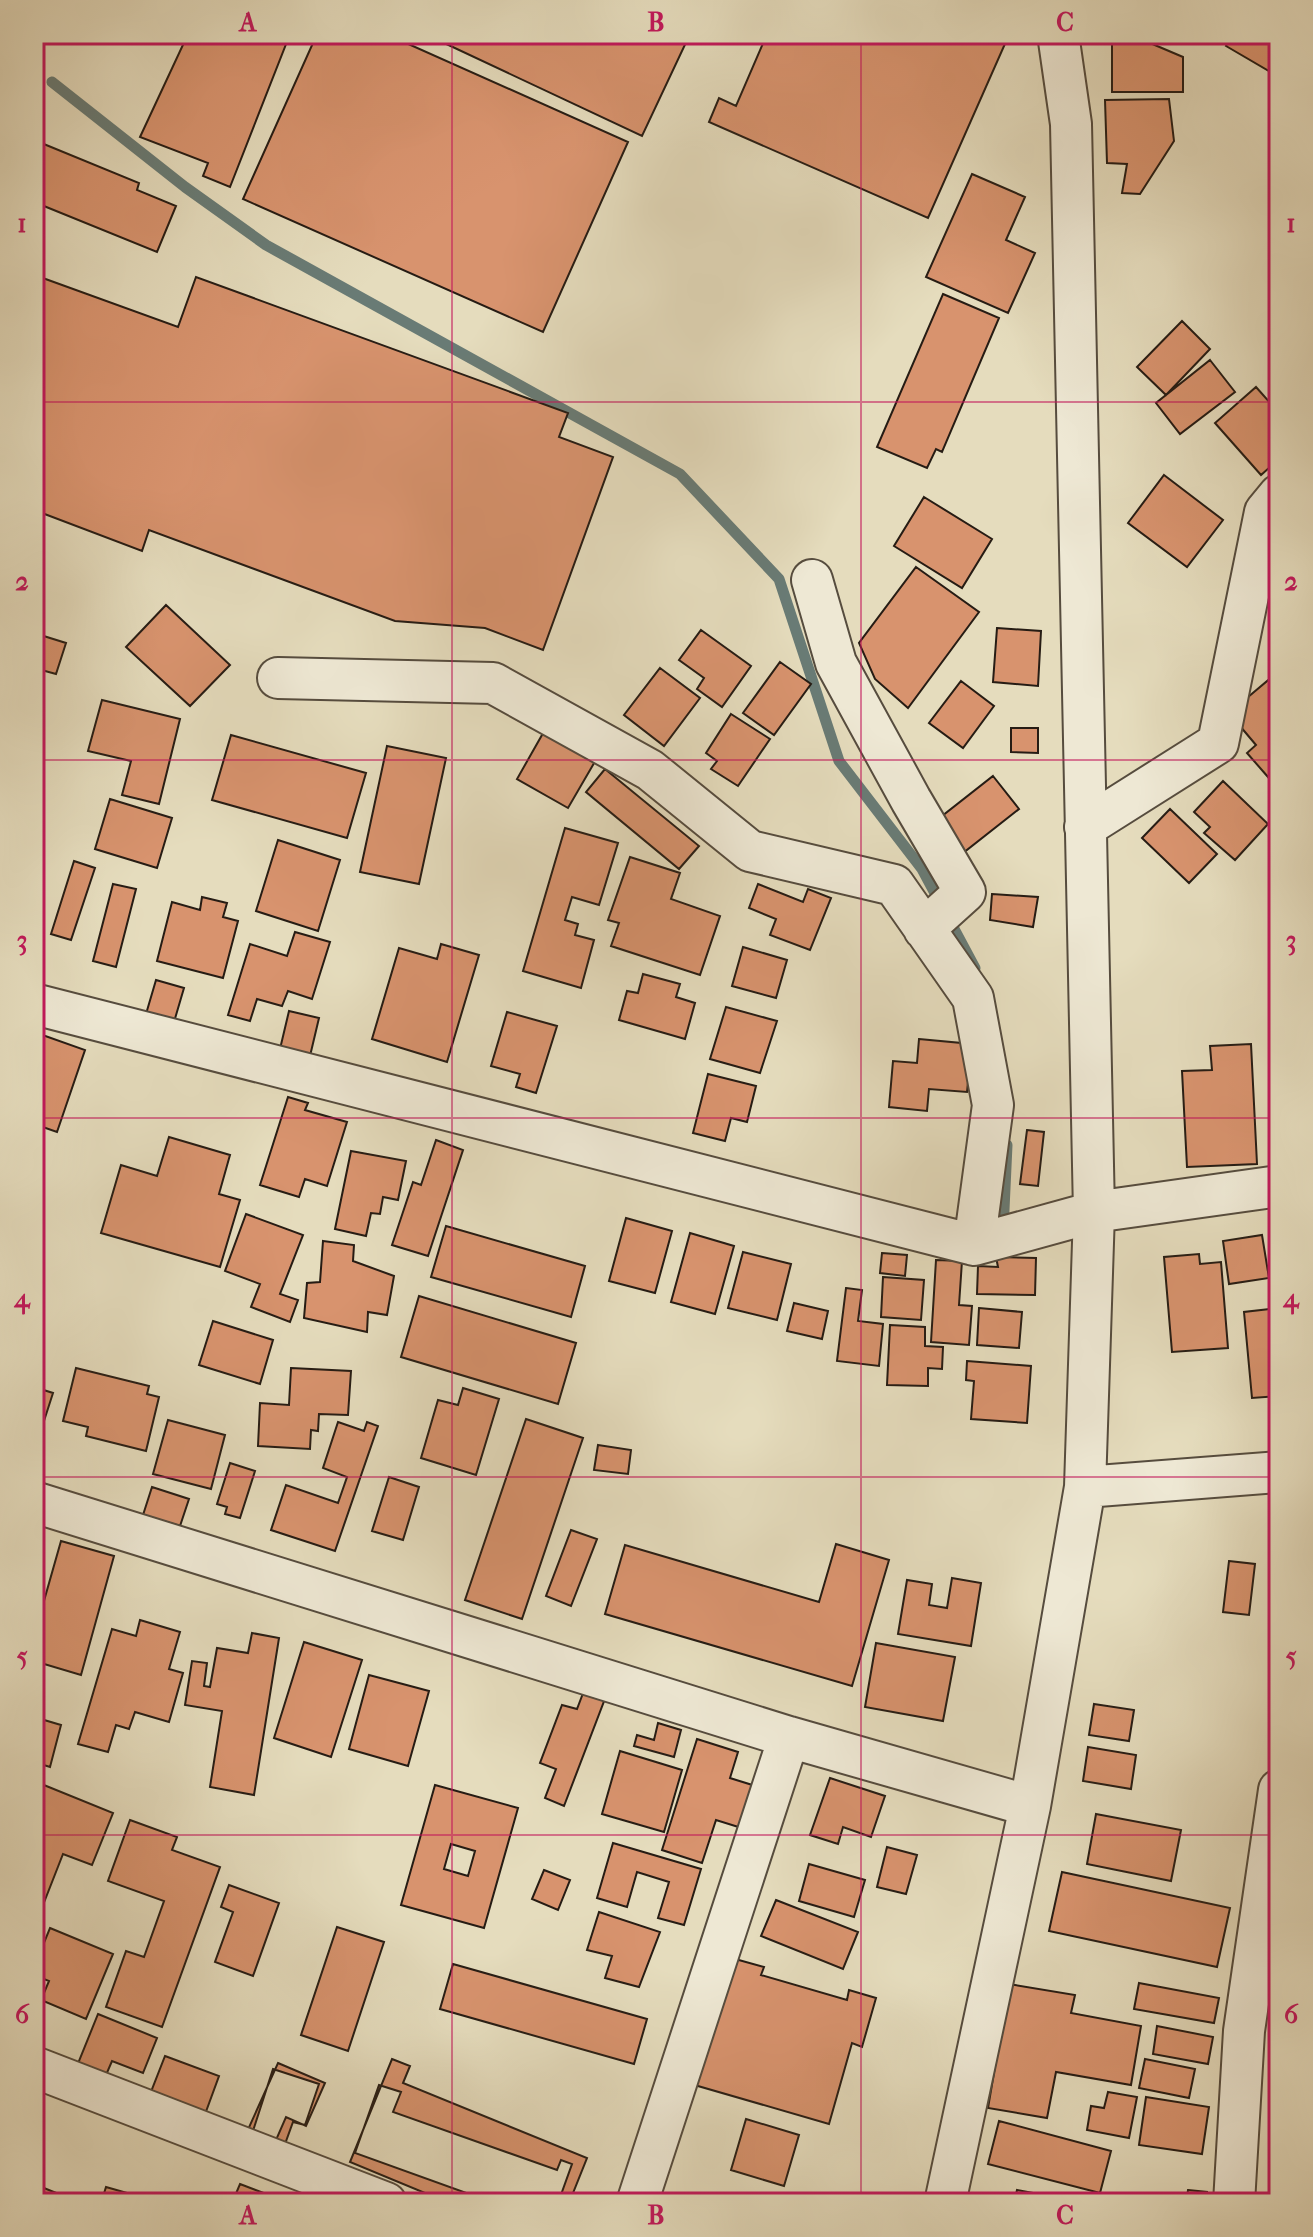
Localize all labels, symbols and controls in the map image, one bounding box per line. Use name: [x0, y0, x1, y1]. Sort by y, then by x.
text: A: [238, 7, 258, 38]
text: B: [648, 7, 665, 38]
text: C: [1056, 7, 1074, 38]
text: 1: [17, 208, 27, 239]
text: 1: [1286, 208, 1296, 239]
text: 2: [15, 566, 29, 597]
text: 2: [1284, 566, 1298, 597]
text: 3: [17, 925, 27, 956]
text: 3: [1286, 925, 1296, 956]
text: 4: [13, 1283, 31, 1315]
text: 4: [1282, 1283, 1300, 1315]
text: 5: [16, 1641, 28, 1672]
text: 5: [1285, 1641, 1297, 1672]
text: 6: [15, 1999, 30, 2030]
text: 6: [1284, 1999, 1299, 2030]
text: A: [238, 2200, 258, 2231]
text: B: [648, 2200, 665, 2231]
text: C: [1056, 2200, 1074, 2231]

